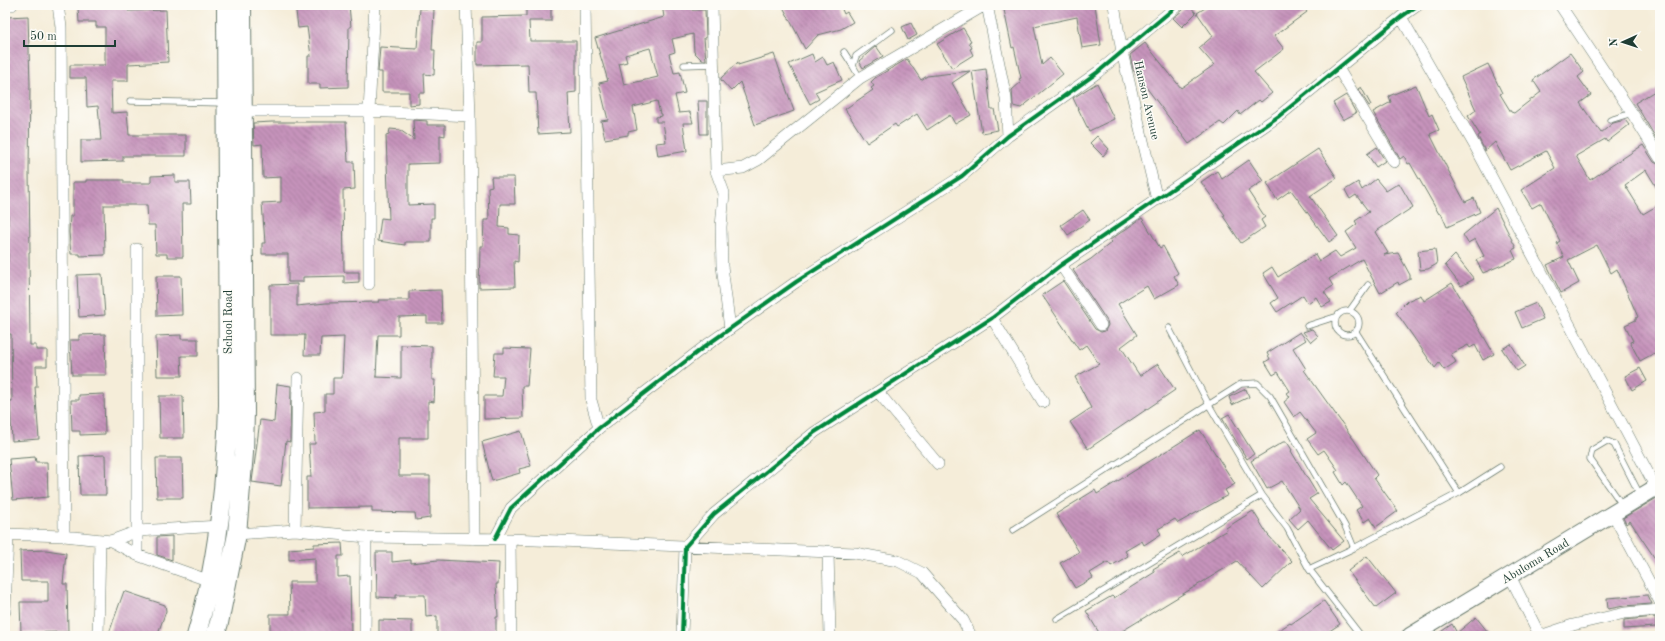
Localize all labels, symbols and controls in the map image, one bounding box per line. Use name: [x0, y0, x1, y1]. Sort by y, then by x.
scale bar: [24, 22, 115, 48]
north arrow: [1603, 22, 1643, 62]
text: 50 m: [30, 30, 57, 43]
text: N: [1609, 37, 1620, 47]
street label: Hanson Avenue: [1131, 59, 1161, 141]
street label: School Road: [223, 290, 235, 354]
street label: Abuloma Road: [1500, 537, 1571, 587]

